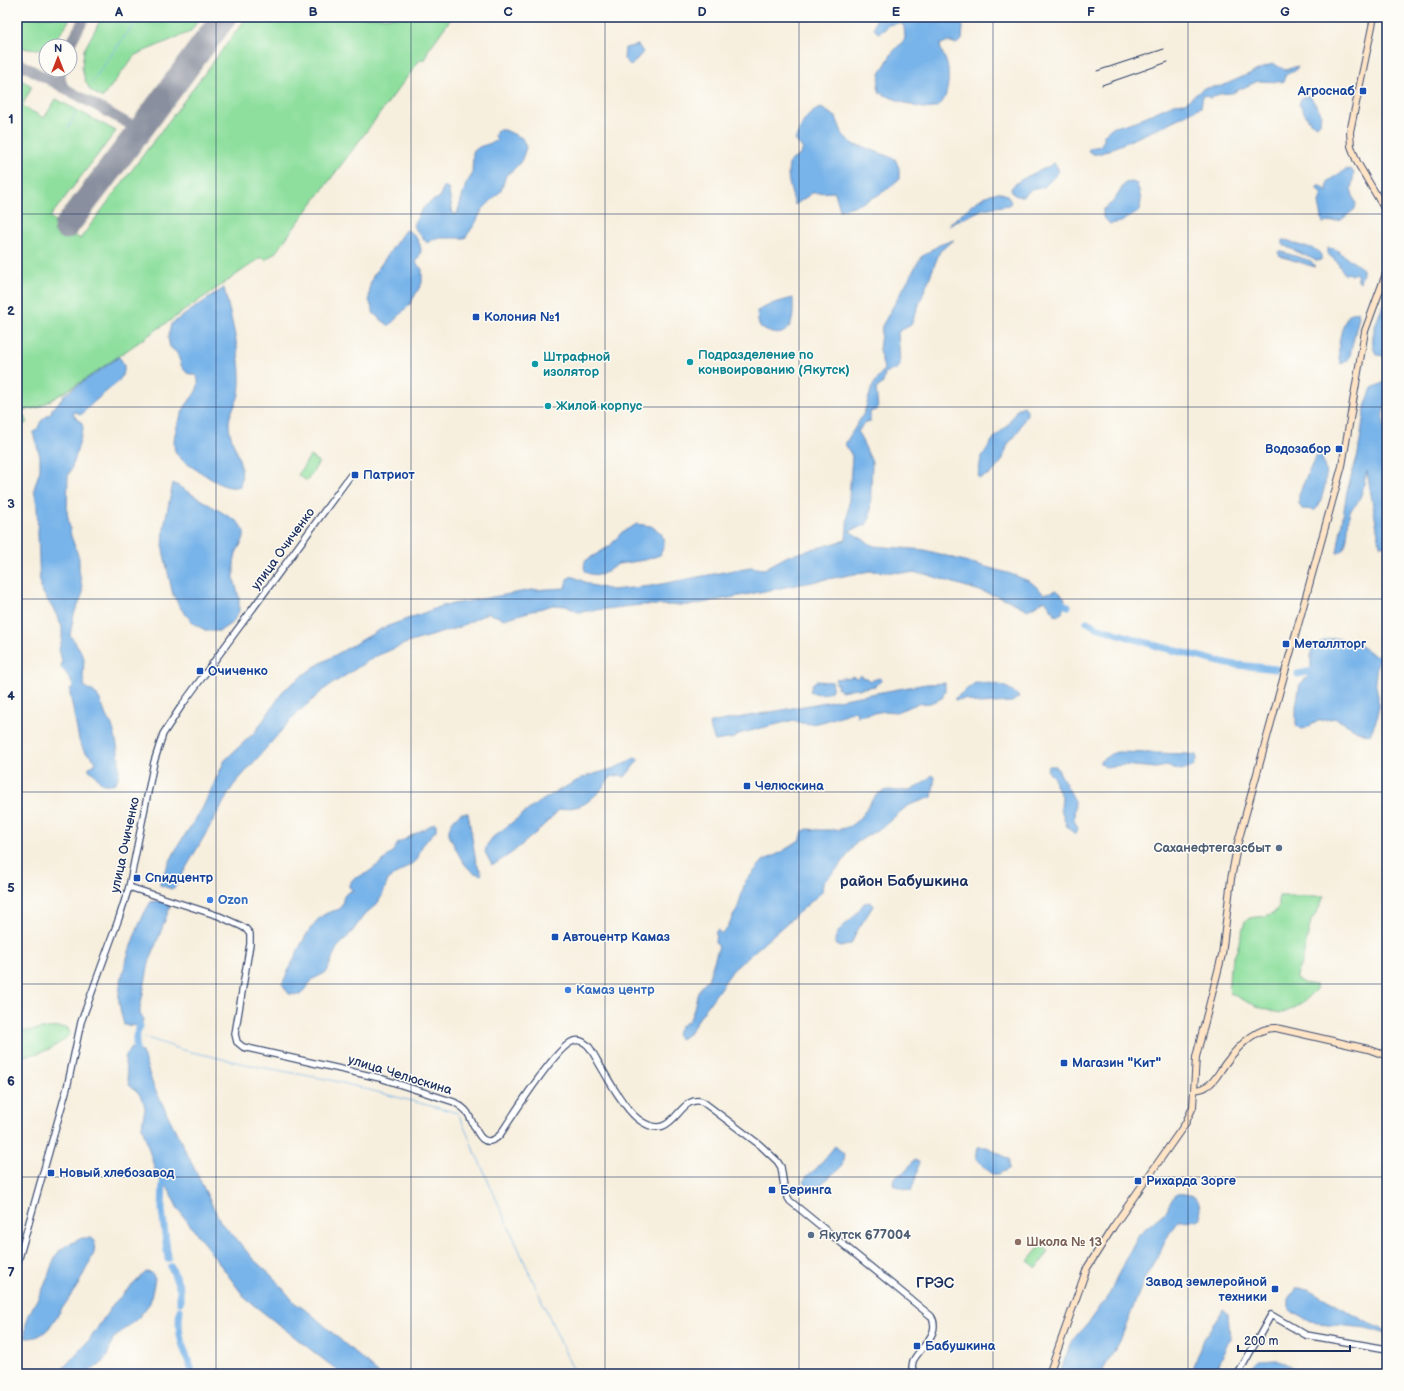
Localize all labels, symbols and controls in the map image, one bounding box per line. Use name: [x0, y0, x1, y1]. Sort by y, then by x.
text: A: [114, 4, 123, 20]
text: B: [308, 4, 318, 20]
text: C: [503, 4, 513, 20]
text: D: [697, 4, 707, 20]
text: E: [892, 4, 901, 20]
text: F: [1087, 4, 1095, 20]
text: G: [1280, 4, 1290, 20]
north arrow: [38, 38, 78, 78]
text: N: [54, 42, 62, 55]
place label: Агроснаб: [1297, 83, 1355, 99]
marker: Агроснаб: [1358, 86, 1368, 96]
text: 1: [8, 111, 14, 127]
text: 2: [7, 303, 15, 319]
place label: Колония №1: [484, 309, 560, 325]
marker: Колония №1: [471, 312, 481, 322]
place label: Подразделение по конвоированию (Якутск): [698, 347, 850, 378]
place label: Штрафной изолятор: [543, 349, 610, 380]
marker: Подразделение по конвоированию (Якутск): [685, 357, 695, 367]
marker: Штрафной изолятор: [530, 359, 540, 369]
place label: Жилой корпус: [556, 398, 643, 414]
marker: Жилой корпус: [543, 401, 553, 411]
place label: Водозабор: [1265, 441, 1331, 457]
marker: Водозабор: [1334, 444, 1344, 454]
place label: Патриот: [363, 467, 416, 483]
marker: Патриот: [350, 470, 360, 480]
text: 3: [7, 496, 15, 512]
street label: улица Очиченко: [248, 505, 318, 593]
place label: Металлторг: [1294, 636, 1367, 652]
marker: Металлторг: [1281, 639, 1291, 649]
place label: Очиченко: [208, 663, 268, 679]
marker: Очиченко: [195, 666, 205, 676]
text: 4: [7, 688, 15, 704]
place label: Челюскина: [755, 778, 824, 794]
marker: Челюскина: [742, 781, 752, 791]
street label: улица Очиченко: [107, 795, 143, 894]
place label: Саханефтегазсбыт: [1153, 840, 1272, 856]
marker: Саханефтегазсбыт: [1274, 843, 1284, 853]
place label: Спидцентр: [145, 870, 214, 886]
district label: район Бабушкина: [840, 872, 968, 891]
marker: Спидцентр: [132, 873, 142, 883]
text: 5: [7, 880, 15, 896]
place label: Ozon: [218, 892, 248, 908]
marker: Ozon: [205, 895, 215, 905]
place label: Автоцентр Камаз: [562, 929, 670, 945]
marker: Автоцентр Камаз: [550, 932, 560, 942]
place label: Камаз центр: [576, 982, 655, 998]
marker: Камаз центр: [563, 985, 573, 995]
street label: улица Челюскина: [346, 1052, 454, 1099]
place label: Магазин "Кит": [1072, 1055, 1161, 1071]
marker: Магазин "Кит": [1059, 1058, 1069, 1068]
text: 6: [7, 1073, 15, 1089]
place label: Новый хлебозавод: [59, 1165, 174, 1181]
marker: Новый хлебозавод: [46, 1168, 56, 1178]
place label: Рихарда Зорге: [1146, 1173, 1236, 1189]
marker: Рихарда Зорге: [1133, 1176, 1143, 1186]
place label: Беринга: [780, 1182, 832, 1198]
marker: Беринга: [767, 1185, 777, 1195]
place label: Якутск 677004: [819, 1227, 911, 1243]
marker: Якутск 677004: [806, 1230, 816, 1240]
place label: Школа № 13: [1026, 1234, 1103, 1250]
marker: Школа № 13: [1013, 1237, 1023, 1247]
text: 7: [7, 1265, 15, 1281]
district label: ГРЭС: [916, 1274, 955, 1293]
place label: Завод землеройной техники: [1145, 1274, 1267, 1305]
marker: Завод землеройной техники: [1270, 1284, 1280, 1294]
scale bar: [1238, 1327, 1350, 1353]
text: 200 m: [1244, 1334, 1278, 1349]
place label: Бабушкина: [925, 1338, 996, 1354]
marker: Бабушкина: [912, 1341, 922, 1351]

